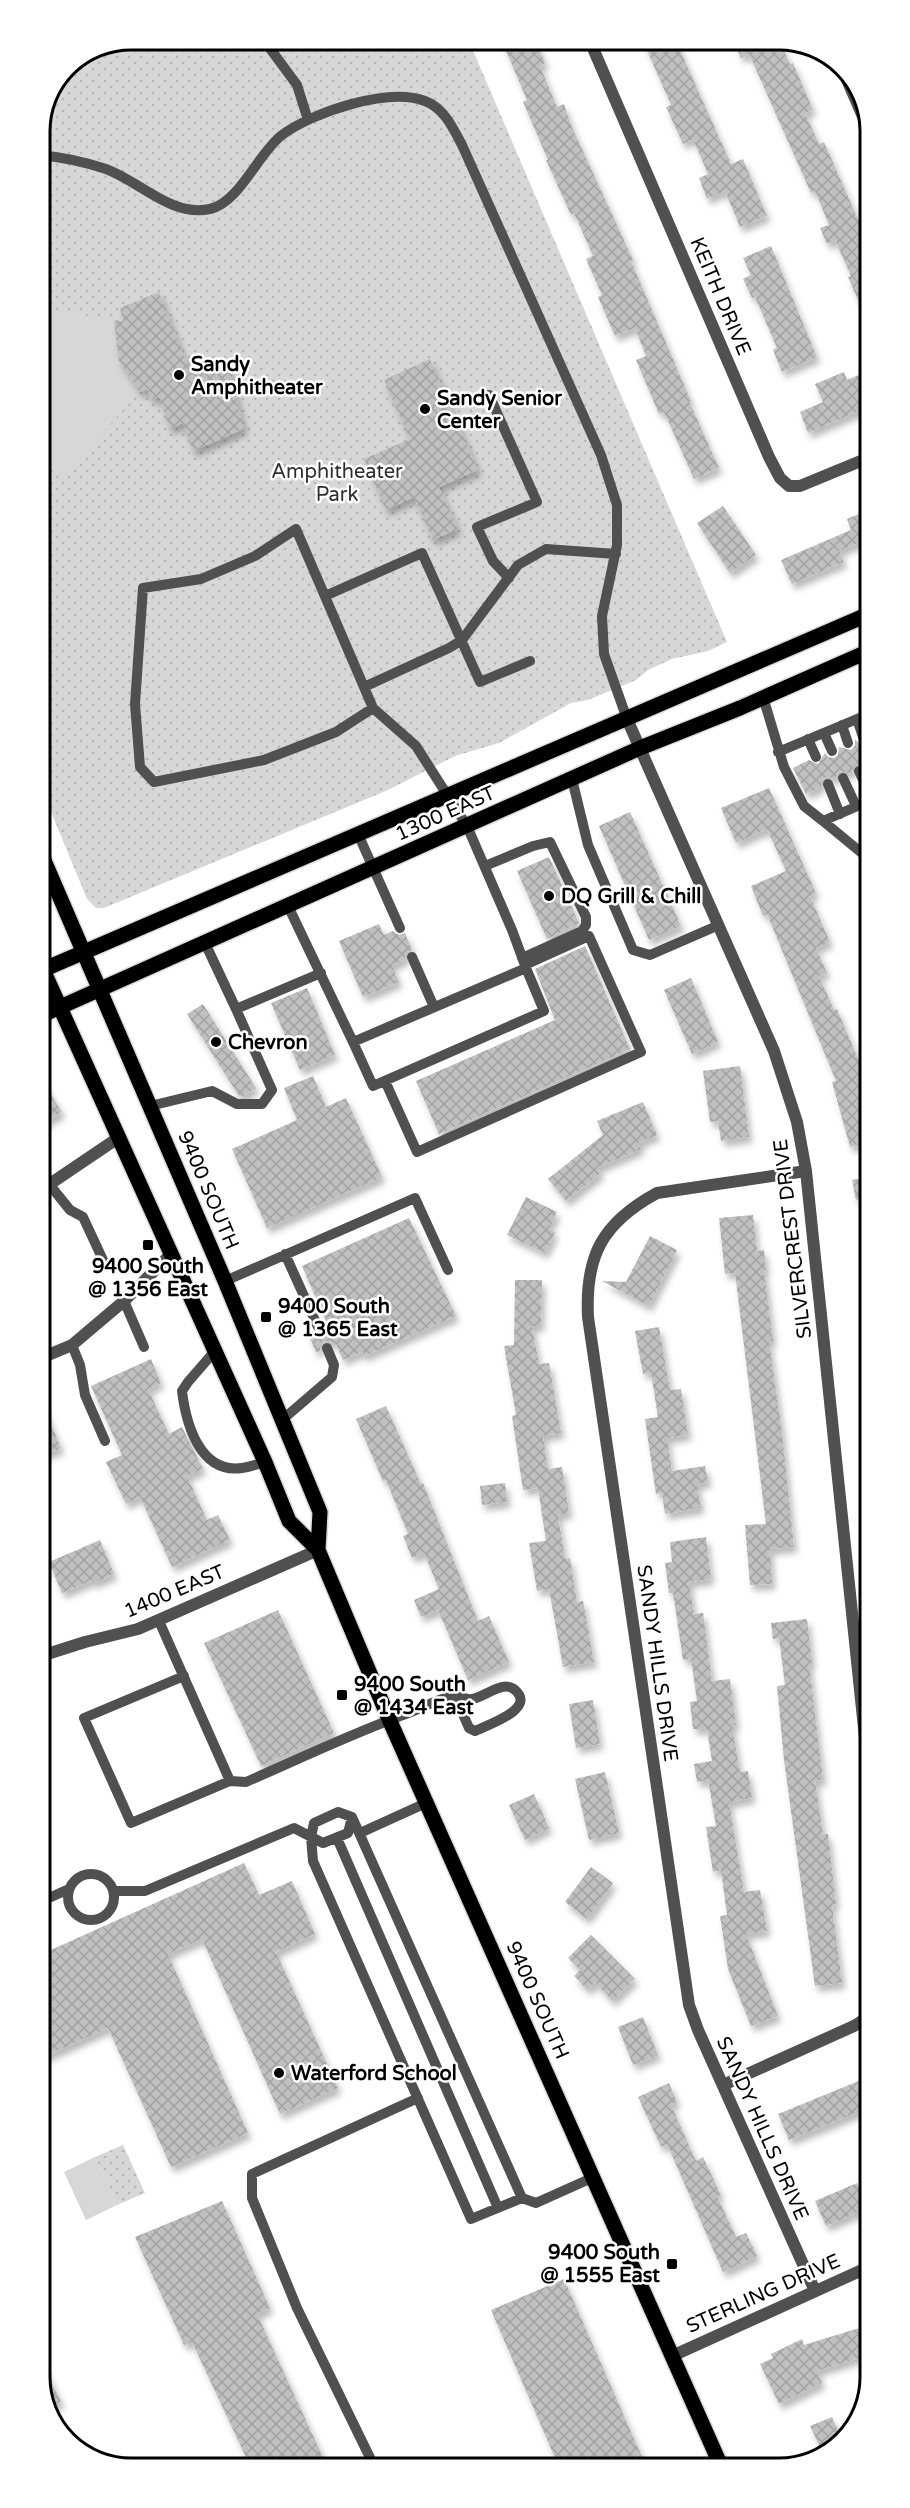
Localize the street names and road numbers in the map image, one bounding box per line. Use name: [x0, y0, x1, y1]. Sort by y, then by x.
street label: KEITH DRIVE: [684, 234, 756, 359]
street label: 1300 EAST: [392, 781, 499, 847]
street label: 9400 SOUTH: [172, 1128, 244, 1253]
street label: SILVERCREST DRIVE: [769, 1138, 817, 1340]
street label: 1400 EAST: [121, 1560, 228, 1624]
street label: SANDY HILLS DRIVE: [631, 1563, 683, 1763]
street label: 9400 SOUTH: [500, 1938, 574, 2063]
street label: SANDY HILLS DRIVE: [711, 2033, 813, 2224]
street label: STERLING DRIVE: [683, 2249, 844, 2339]

